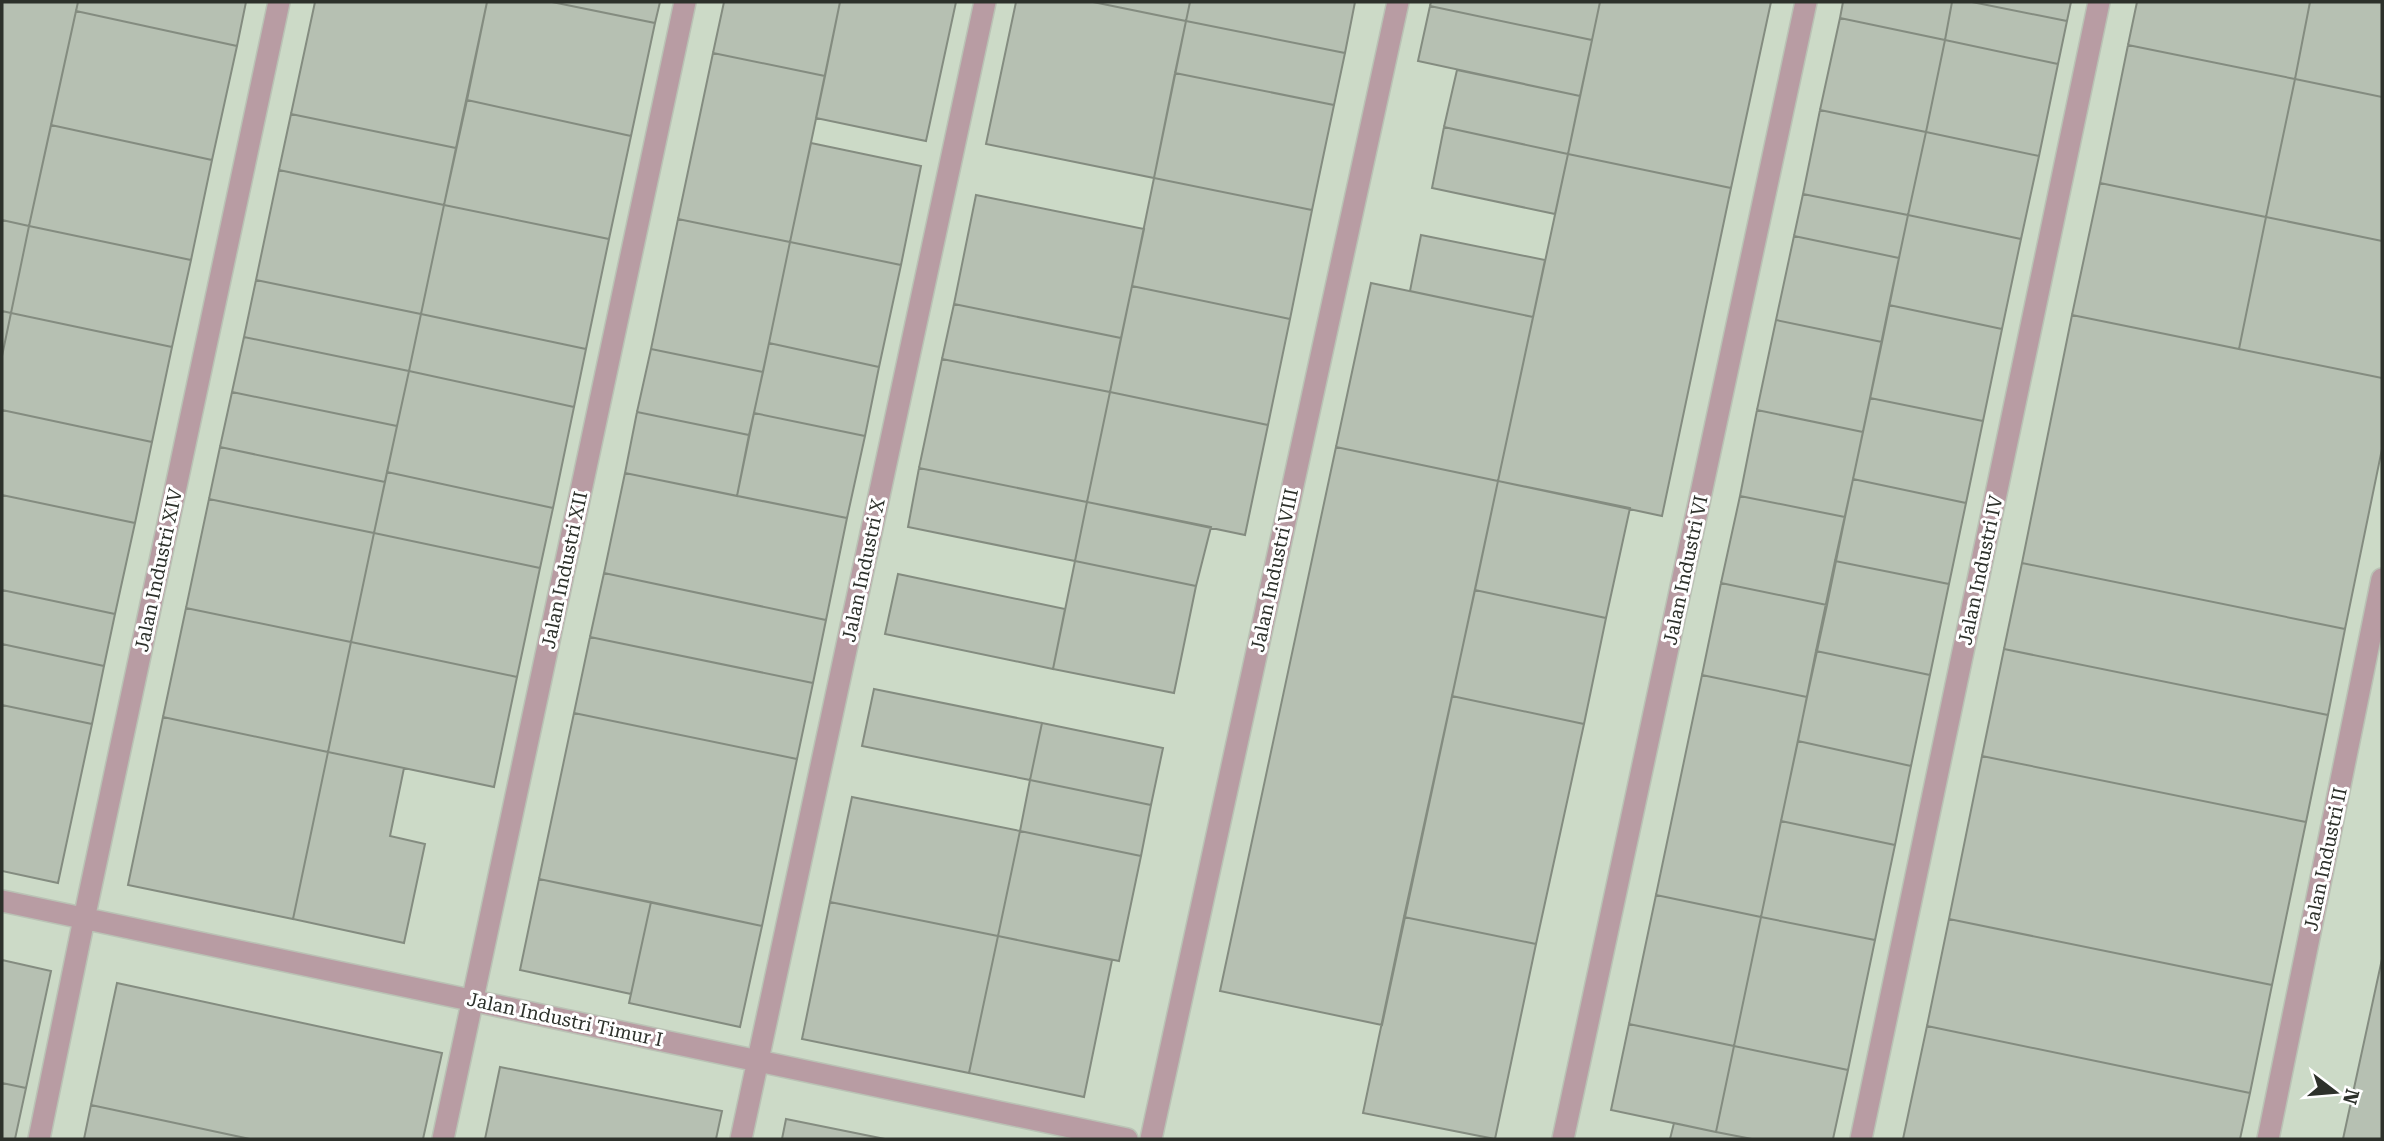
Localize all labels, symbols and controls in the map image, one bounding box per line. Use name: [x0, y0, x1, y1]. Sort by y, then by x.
street label: Jalan Industri XIV: [130, 486, 187, 654]
street label: Jalan Industri VIII: [1246, 486, 1303, 654]
street label: Jalan Industri XII: [537, 489, 592, 651]
street label: Jalan Industri IV: [1953, 492, 2008, 647]
street label: Jalan Industri VI: [1658, 493, 1713, 647]
street label: Jalan Industri X: [837, 496, 890, 644]
street label: Jalan Industri II: [2299, 785, 2352, 933]
street label: Jalan Industri Timur I: [465, 987, 665, 1051]
north arrow: [2300, 1057, 2370, 1127]
text: N: [2338, 1086, 2364, 1107]

